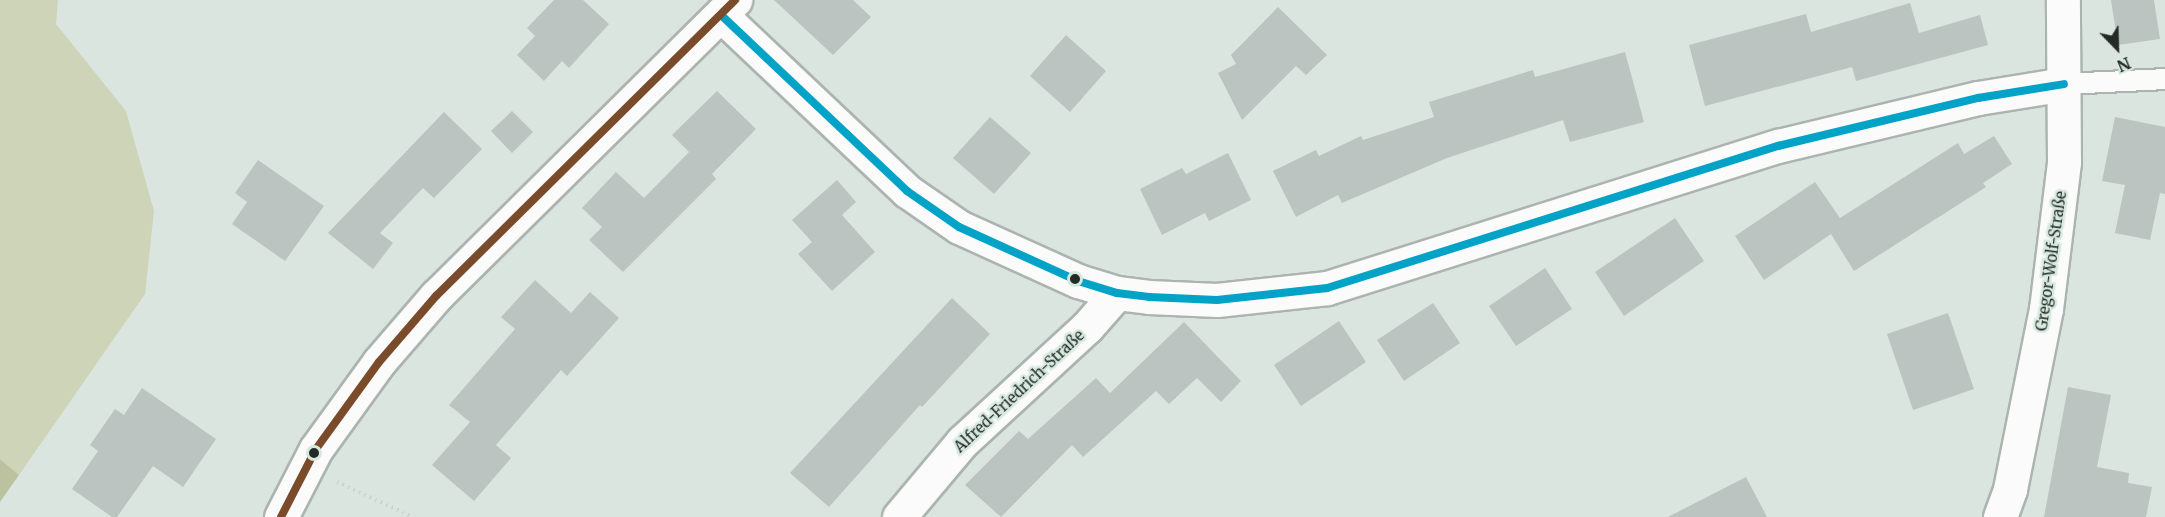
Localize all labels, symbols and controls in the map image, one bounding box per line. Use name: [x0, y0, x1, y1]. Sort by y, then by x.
north arrow: [2087, 18, 2147, 78]
text: N: [2114, 53, 2134, 76]
street label: Gregor-Wolf-Straße: [2032, 190, 2070, 332]
unlabelled marker: [1069, 273, 1081, 285]
street label: Alfred-Friedrich-Straße: [950, 326, 1088, 456]
unlabelled marker: [308, 447, 320, 459]

